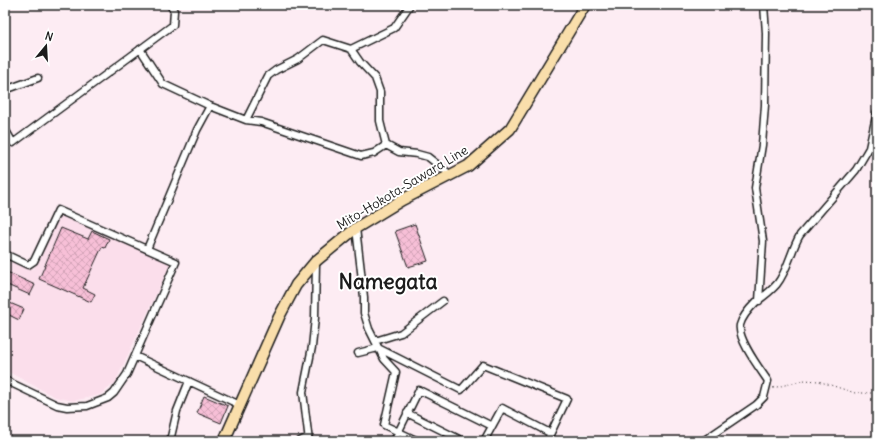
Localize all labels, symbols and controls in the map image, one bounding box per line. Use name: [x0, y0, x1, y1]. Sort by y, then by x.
north arrow: [26, 26, 66, 66]
text: N: [43, 29, 55, 44]
street label: Mito-Hokota-Sawara Line: [333, 141, 471, 233]
district label: Namegata: [339, 268, 437, 295]

